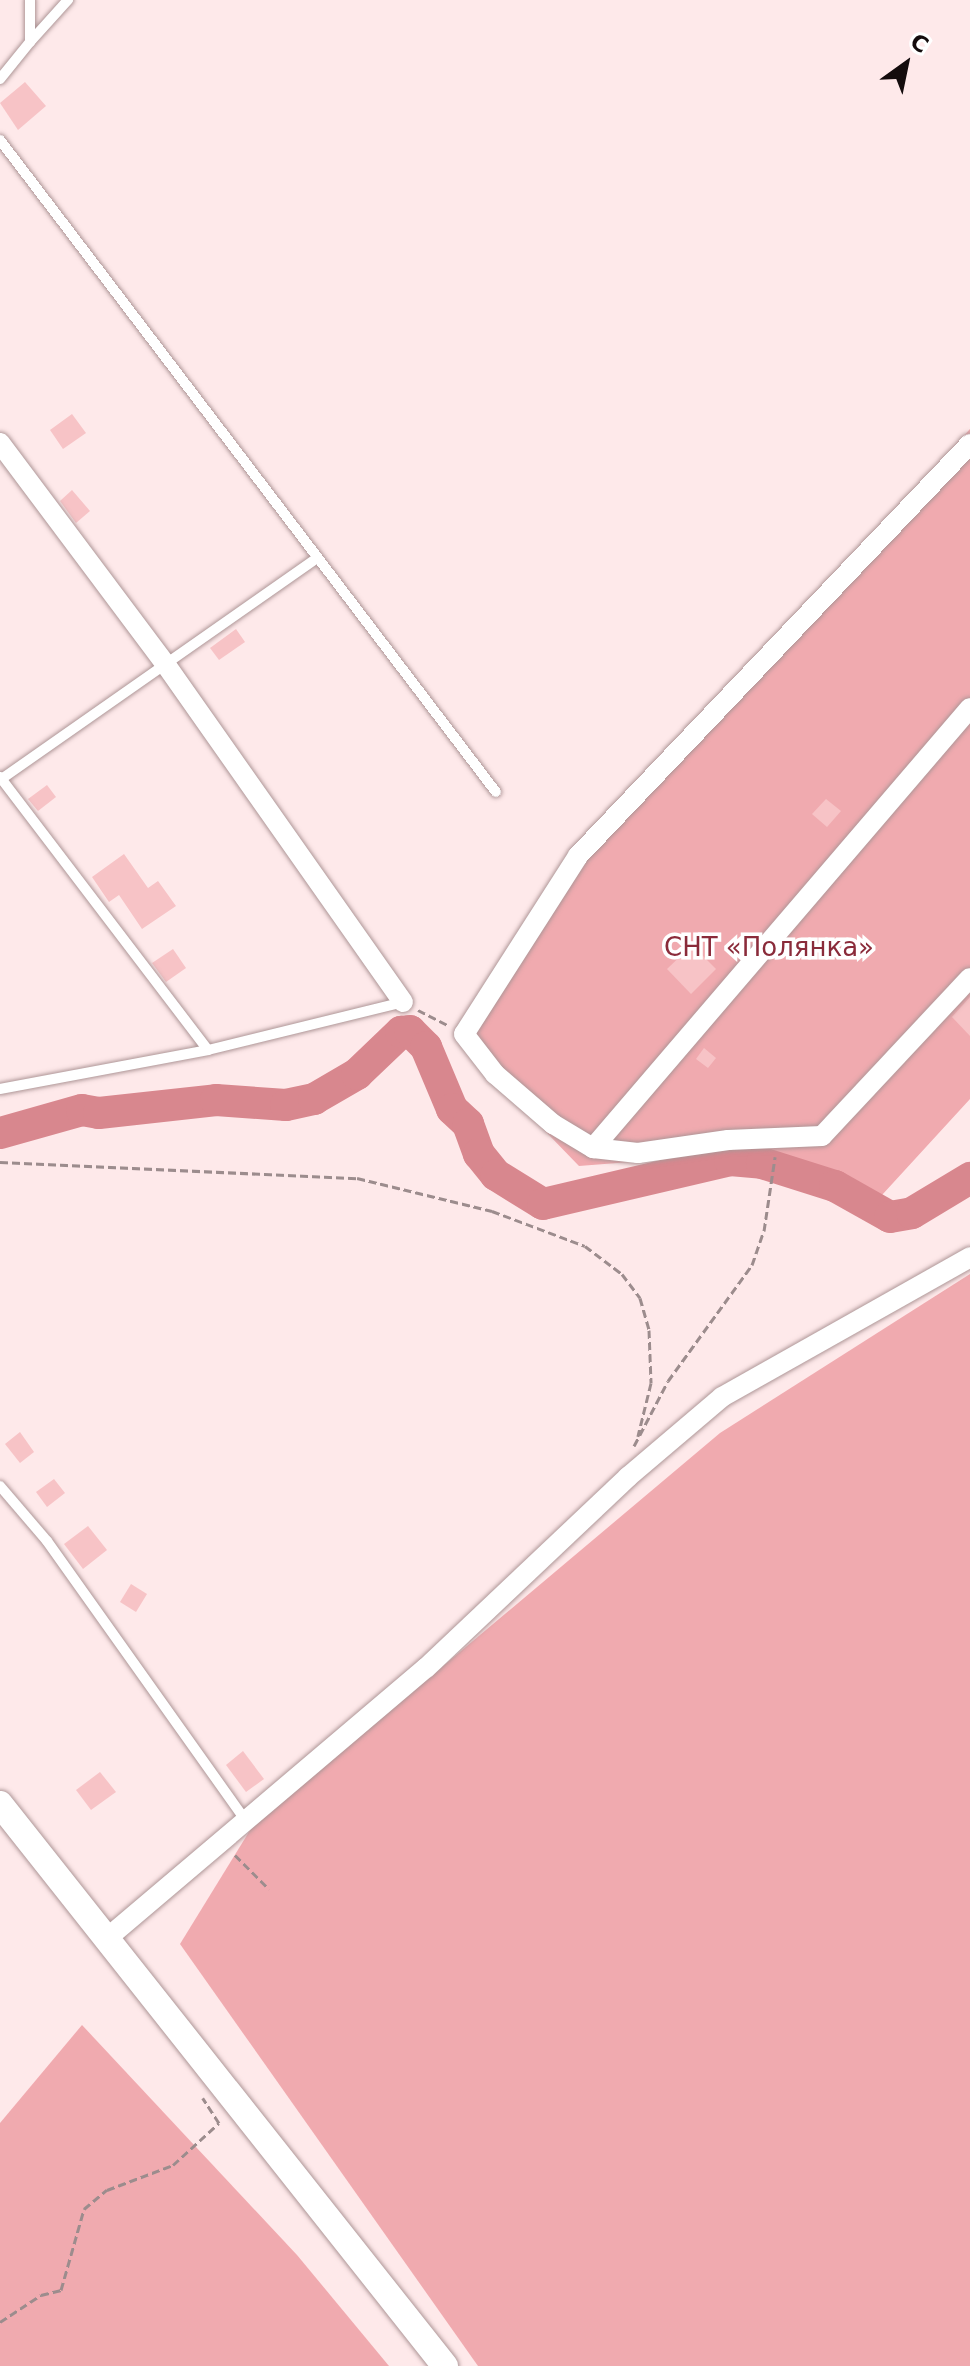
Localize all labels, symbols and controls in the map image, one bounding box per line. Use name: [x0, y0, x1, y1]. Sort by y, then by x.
north arrow: [866, 24, 946, 104]
text: С: [906, 29, 933, 58]
park label: СНТ «Полянка»: [664, 932, 874, 964]

